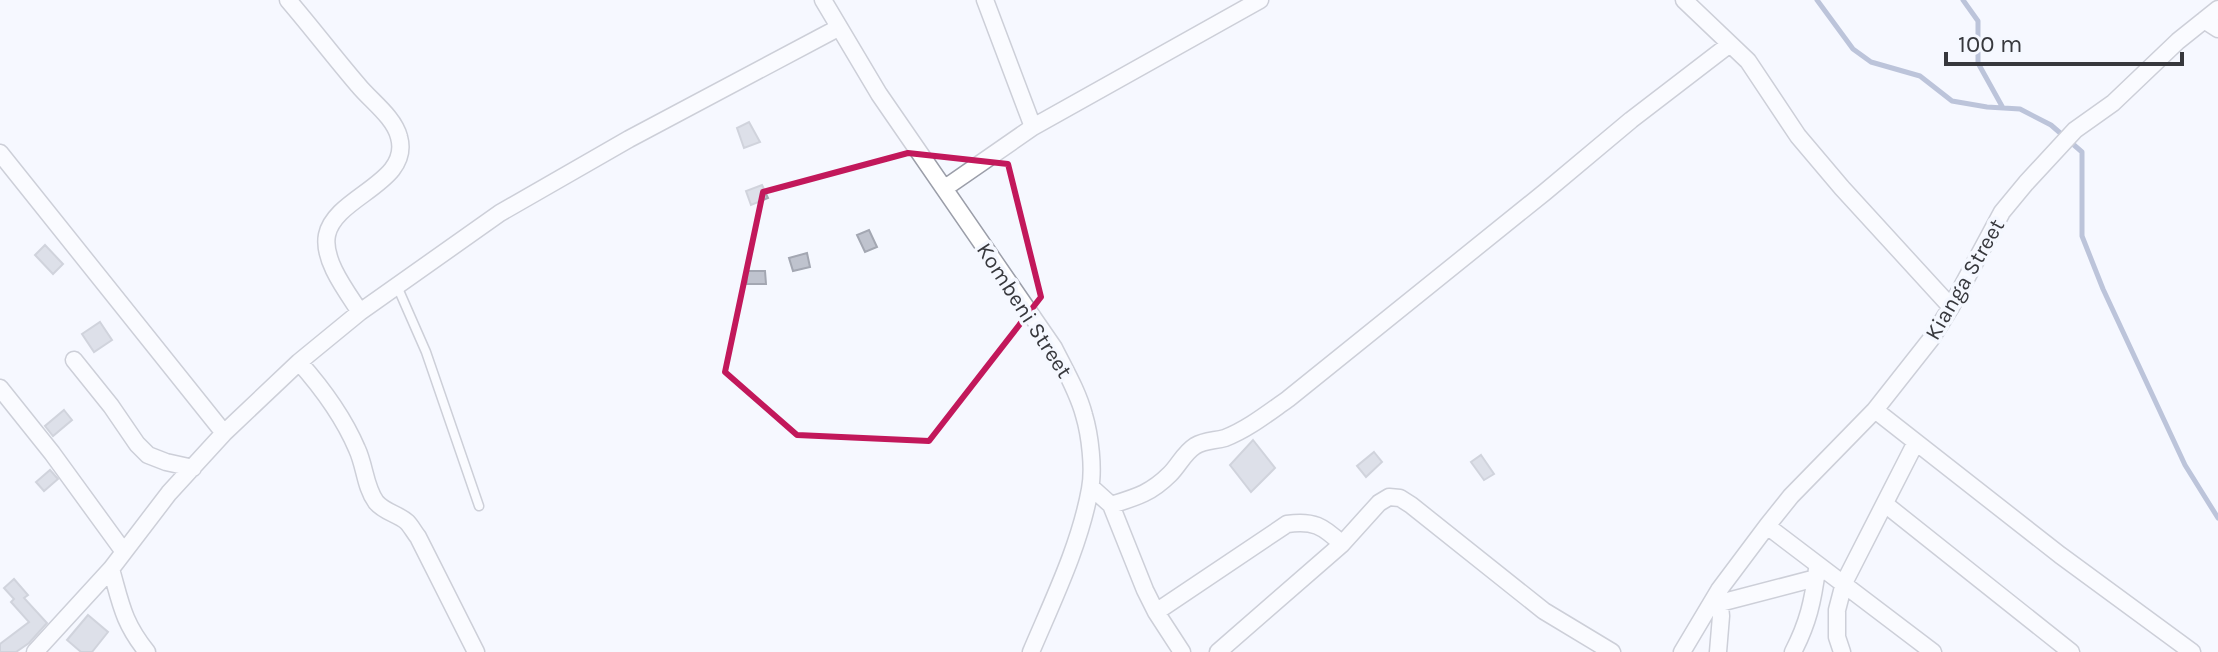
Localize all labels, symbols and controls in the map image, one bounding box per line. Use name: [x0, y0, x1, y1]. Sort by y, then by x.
scale bar: [1946, 16, 2182, 66]
text: 100 m: [1958, 30, 2023, 58]
street label: Kianga Street: [1920, 214, 2010, 345]
street label: Kombeni Street: [971, 238, 1077, 383]

